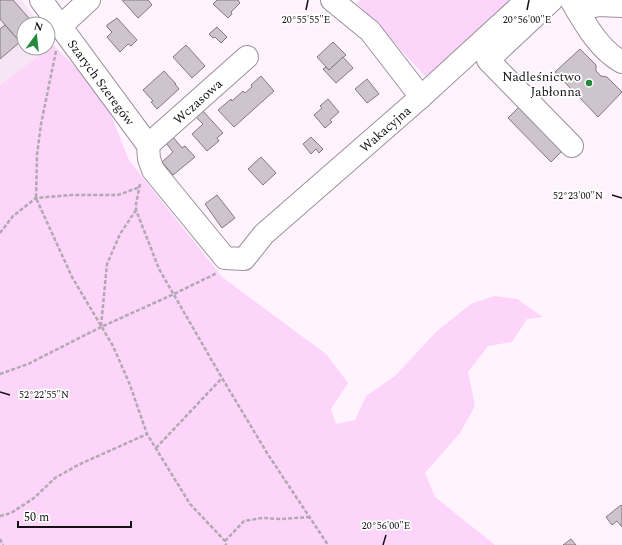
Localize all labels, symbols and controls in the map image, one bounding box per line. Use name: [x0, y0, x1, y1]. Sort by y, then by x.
text: 20°55'55"E: [282, 12, 330, 28]
text: 20°56'00"E: [503, 12, 551, 28]
north arrow: [16, 16, 56, 56]
text: N: [32, 17, 45, 36]
street label: Szarych Szeregów: [62, 35, 140, 131]
place label: Nadleśnictwo Jabłonna: [502, 67, 582, 102]
street label: Wczasowa: [169, 74, 228, 129]
marker: Nadleśnictwo Jabłonna: [584, 78, 594, 88]
street label: Wakacyjna: [355, 101, 416, 157]
text: 52°23'00"N: [553, 188, 603, 204]
text: 52°22'55"N: [19, 387, 69, 403]
scale bar: [18, 503, 131, 529]
text: 50 m: [24, 508, 49, 527]
text: 20°56'00"E: [362, 518, 410, 534]

